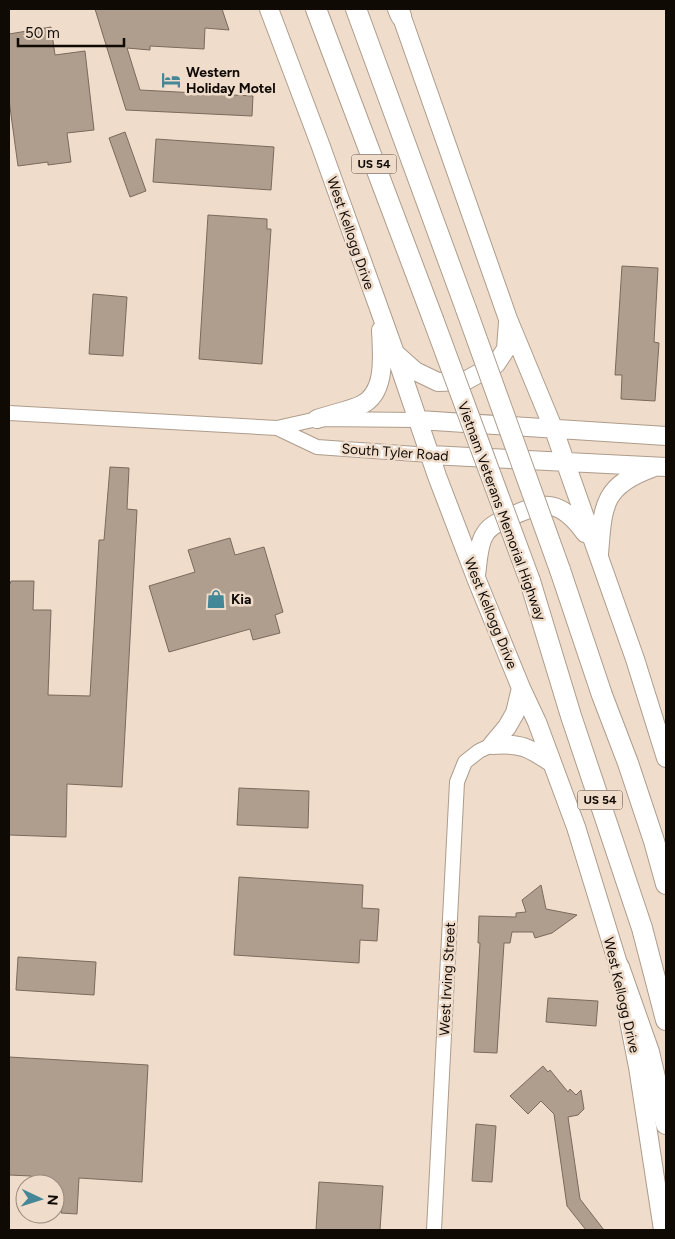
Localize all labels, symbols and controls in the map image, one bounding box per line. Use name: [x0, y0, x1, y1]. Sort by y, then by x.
scale bar: [18, 15, 124, 47]
text: 50 m: [25, 24, 60, 42]
place label: Western Holiday Motel: [186, 64, 276, 97]
hotel icon: Western Holiday Motel: [160, 69, 182, 91]
road number: US 54: [352, 154, 396, 173]
street label: West Kellogg Drive: [323, 174, 378, 292]
street label: Vietnam Veterans Memorial Highway: [454, 399, 549, 624]
street label: South Tyler Road: [341, 440, 449, 465]
street label: West Kellogg Drive: [460, 555, 521, 672]
shop icon: Kia: [205, 588, 227, 610]
place label: Kia: [231, 591, 251, 608]
road number: US 54: [578, 790, 622, 810]
street label: West Irving Street: [436, 922, 459, 1036]
street label: West Kellogg Drive: [600, 936, 643, 1055]
north arrow: [15, 1174, 65, 1224]
text: N: [44, 1194, 61, 1206]

